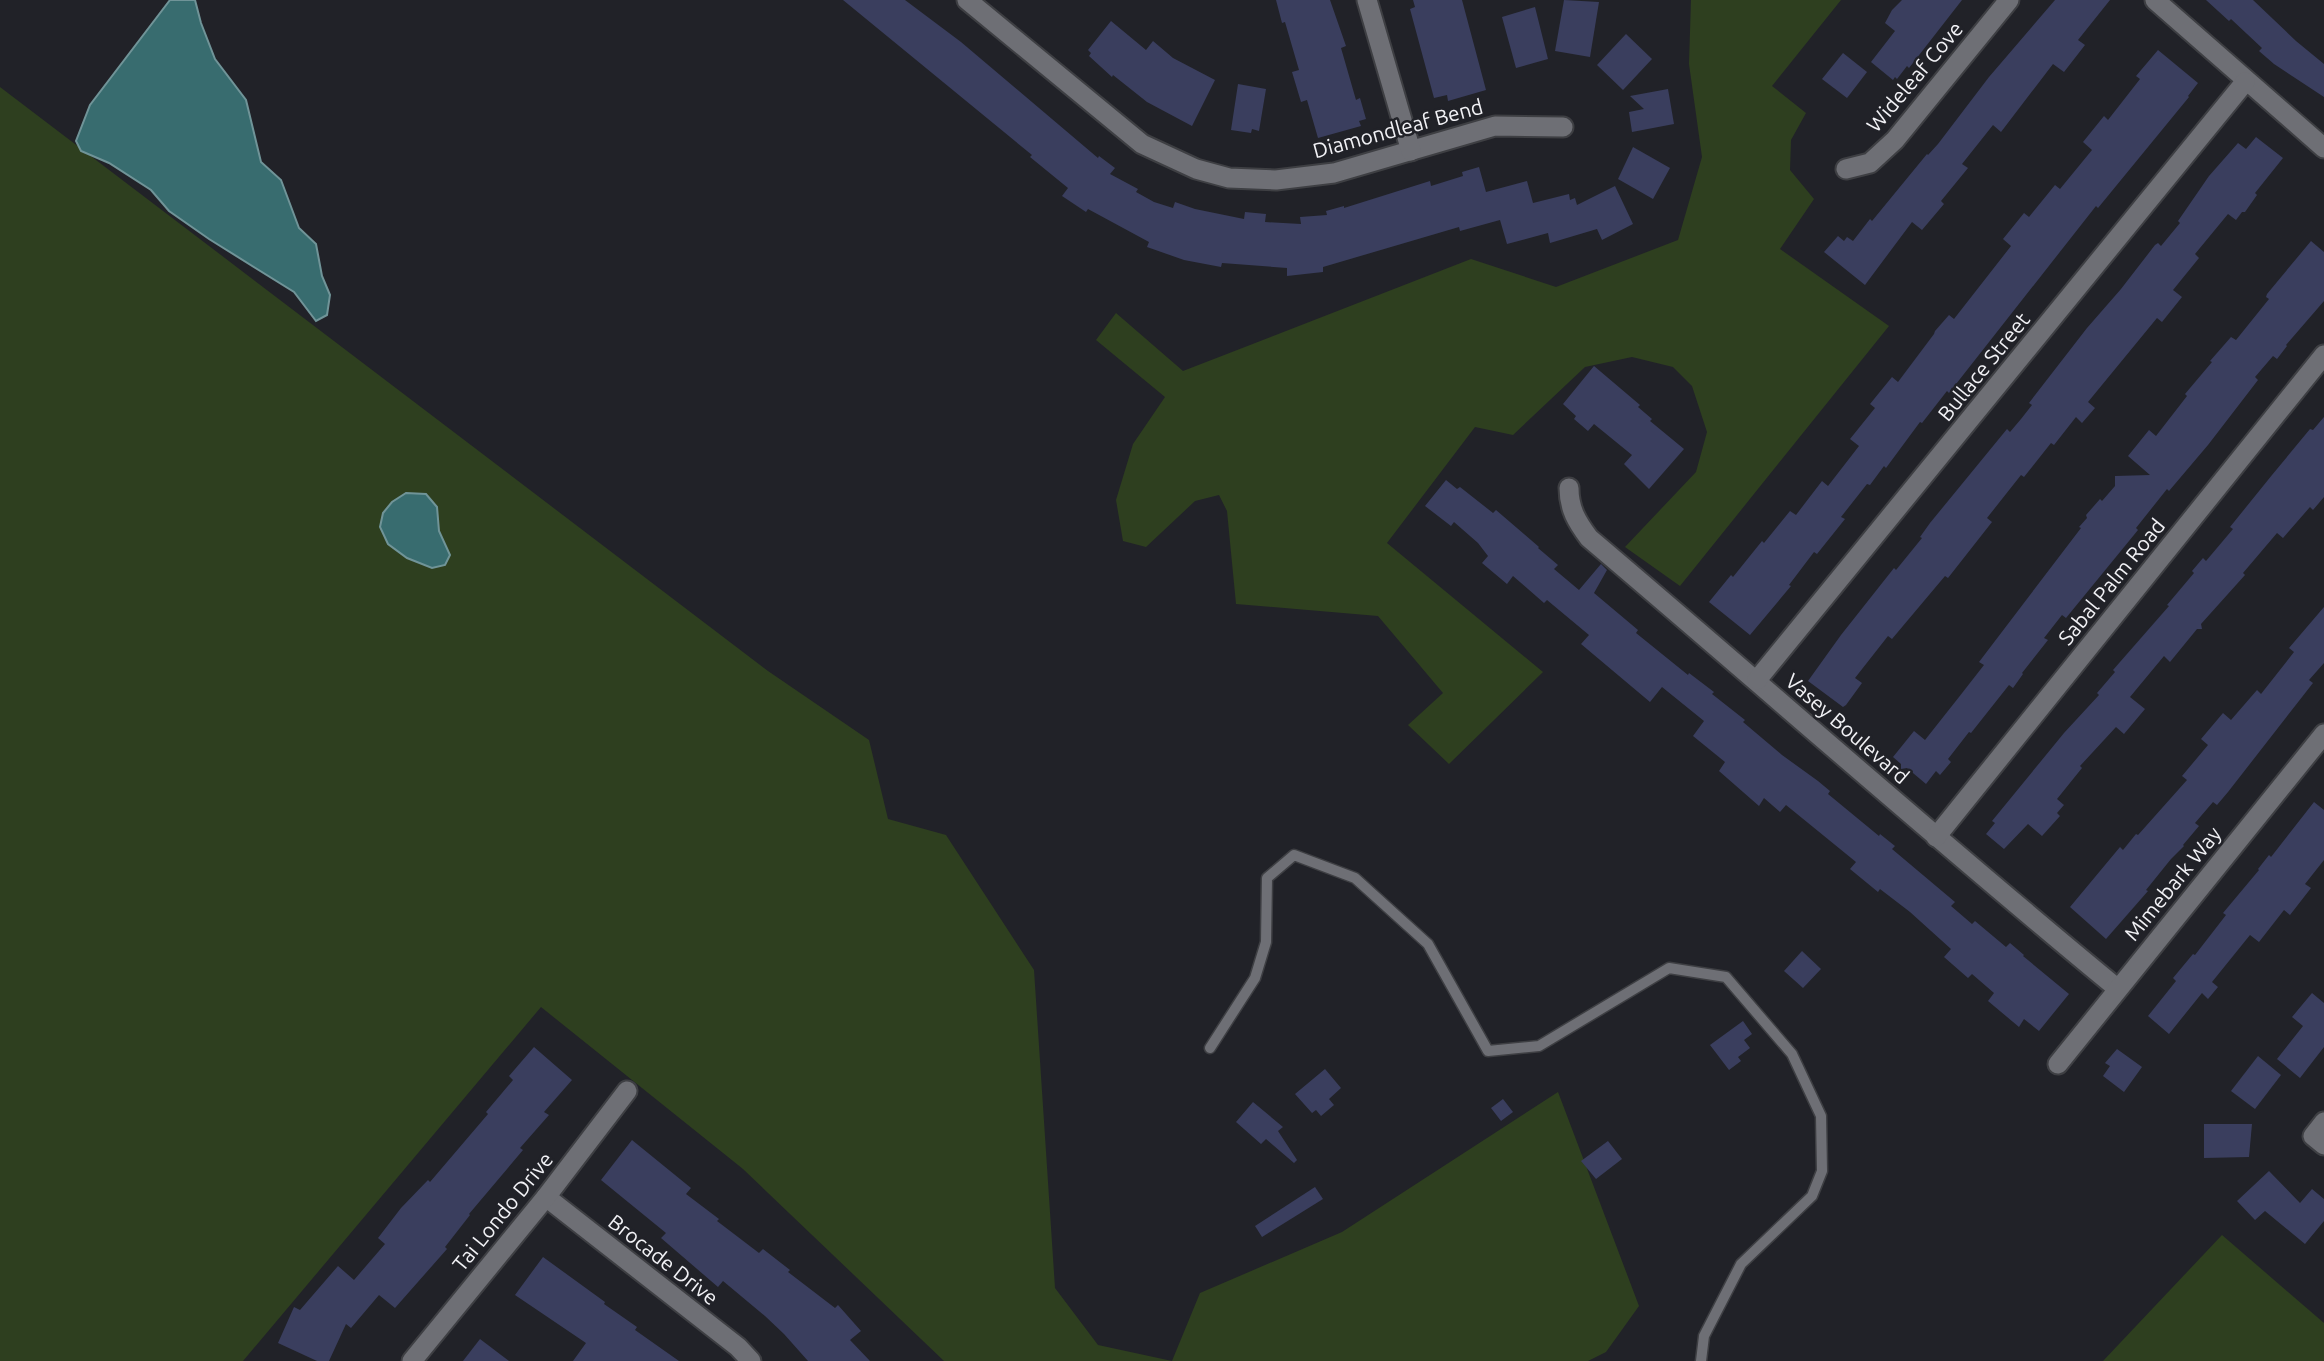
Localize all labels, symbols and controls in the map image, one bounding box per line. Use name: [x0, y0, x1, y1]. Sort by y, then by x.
street label: Wideleaf Cove: [1861, 16, 1967, 136]
street label: Diamondleaf Bend: [1310, 94, 1486, 162]
street label: Bullace Street: [1932, 308, 2034, 425]
street label: Sabal Palm Road: [2053, 514, 2169, 649]
street label: Vasey Boulevard: [1781, 668, 1914, 788]
street label: Mimebark Way: [2119, 822, 2225, 945]
street label: Tai Londo Drive: [447, 1147, 557, 1275]
street label: Brocade Drive: [604, 1209, 723, 1309]

